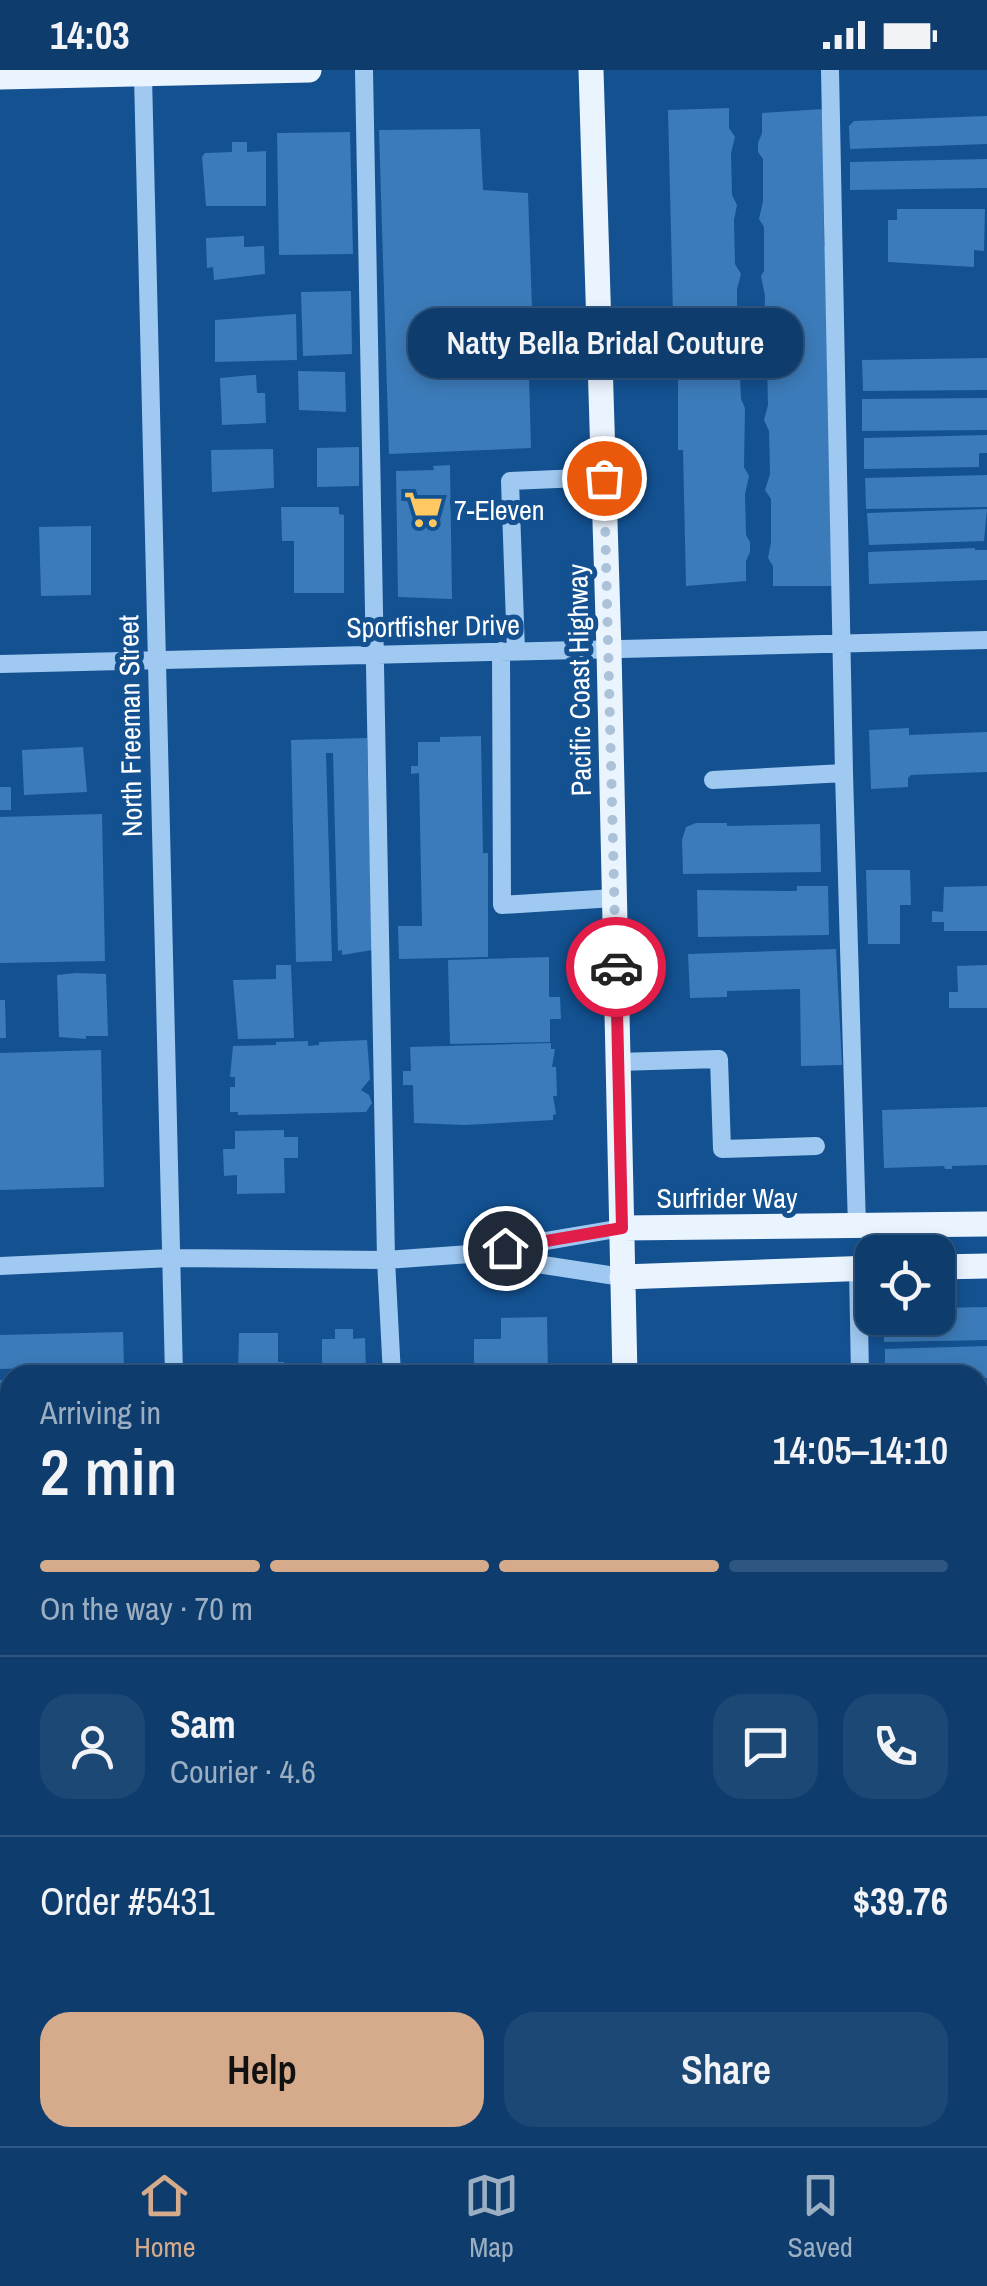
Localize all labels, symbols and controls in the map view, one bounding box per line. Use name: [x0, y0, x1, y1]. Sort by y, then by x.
text: 14:03: [50, 10, 130, 61]
callout: Natty Bella Bridal Couture: [406, 308, 802, 378]
text: Natty Bella Bridal Couture: [447, 321, 764, 364]
pin: [562, 436, 647, 521]
icon: bag: [577, 451, 632, 506]
supermarket icon: 7-Eleven: [403, 489, 445, 531]
place label: 7-Eleven: [454, 491, 545, 529]
street label: Pacific Coast Highway: [558, 563, 600, 796]
street label: Sportfisher Drive: [346, 605, 520, 647]
street label: North Freeman Street: [109, 615, 151, 837]
courier: [566, 917, 666, 1017]
icon: car: [589, 940, 644, 995]
street label: Surfrider Way: [657, 1179, 798, 1217]
pin: [463, 1206, 548, 1291]
icon: home: [478, 1221, 533, 1276]
map controls: [855, 1235, 955, 1335]
button: locate: [855, 1235, 955, 1335]
text: Arriving in: [40, 1391, 161, 1434]
text: 14:05–14:10: [772, 1425, 948, 1476]
text: 2 min: [40, 1428, 177, 1515]
text: On the way · 70 m: [40, 1587, 253, 1630]
button: person: [40, 1694, 145, 1799]
button: chat: [713, 1694, 818, 1799]
button: phone: [843, 1694, 948, 1799]
text: Sam: [170, 1699, 236, 1750]
text: Courier · 4.6: [170, 1750, 316, 1793]
text: Order #5431: [40, 1876, 215, 1927]
text: $39.76: [853, 1876, 948, 1927]
button: Help: [40, 2012, 484, 2127]
button: Share: [504, 2012, 948, 2127]
tab: Home: [134, 2168, 196, 2266]
tab: Map: [464, 2168, 519, 2266]
tab: Saved: [788, 2168, 853, 2266]

